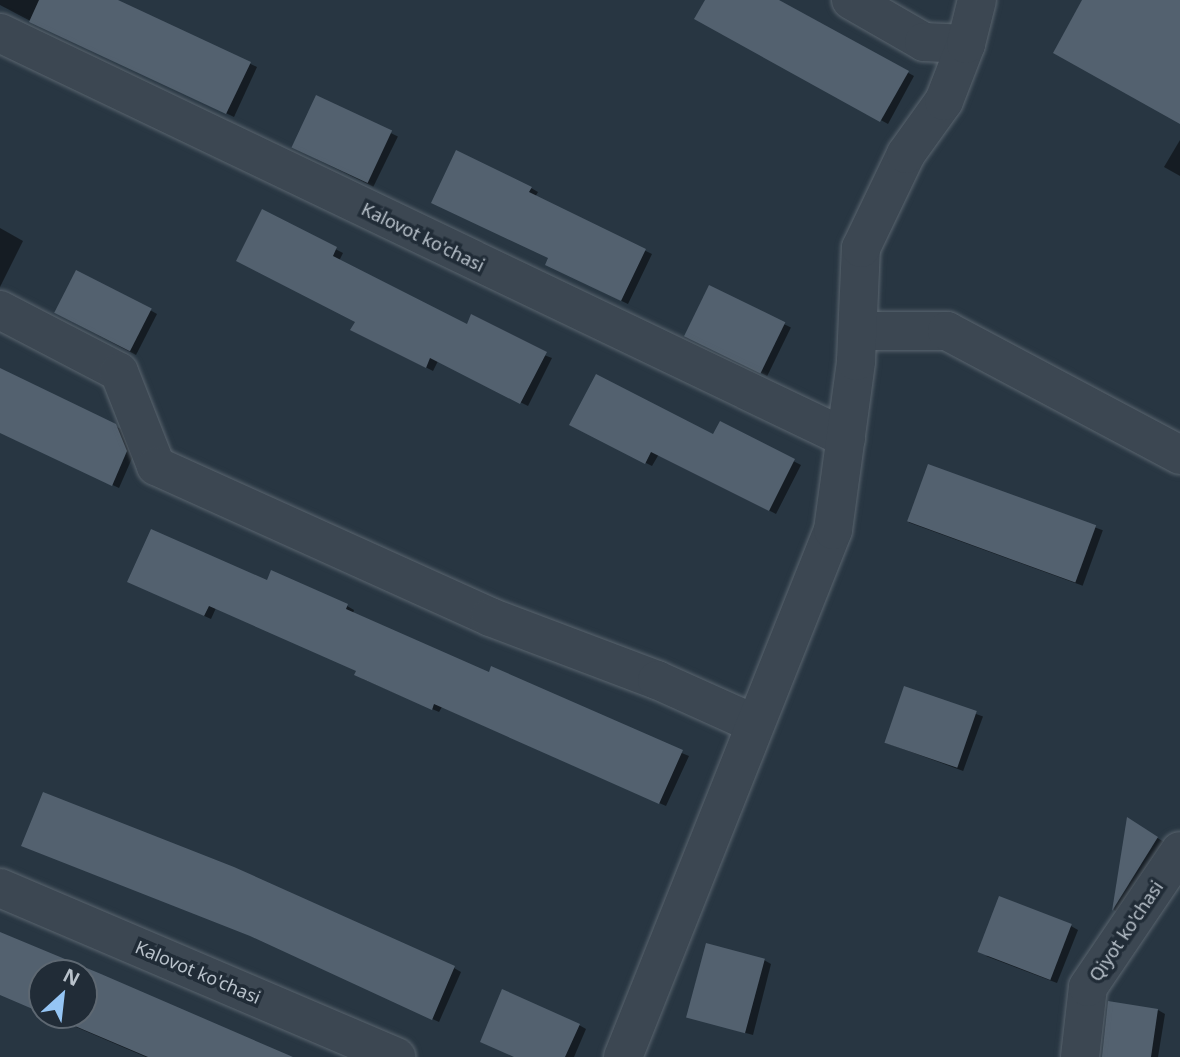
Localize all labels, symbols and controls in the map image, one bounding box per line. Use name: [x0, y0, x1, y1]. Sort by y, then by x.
street label: Kalovot ko'chasi: [358, 198, 488, 276]
street label: Qiyot ko'chasi: [1085, 877, 1167, 985]
street label: Kalovot ko'chasi: [132, 936, 264, 1008]
north arrow: [28, 959, 98, 1029]
text: N: [59, 962, 84, 992]

